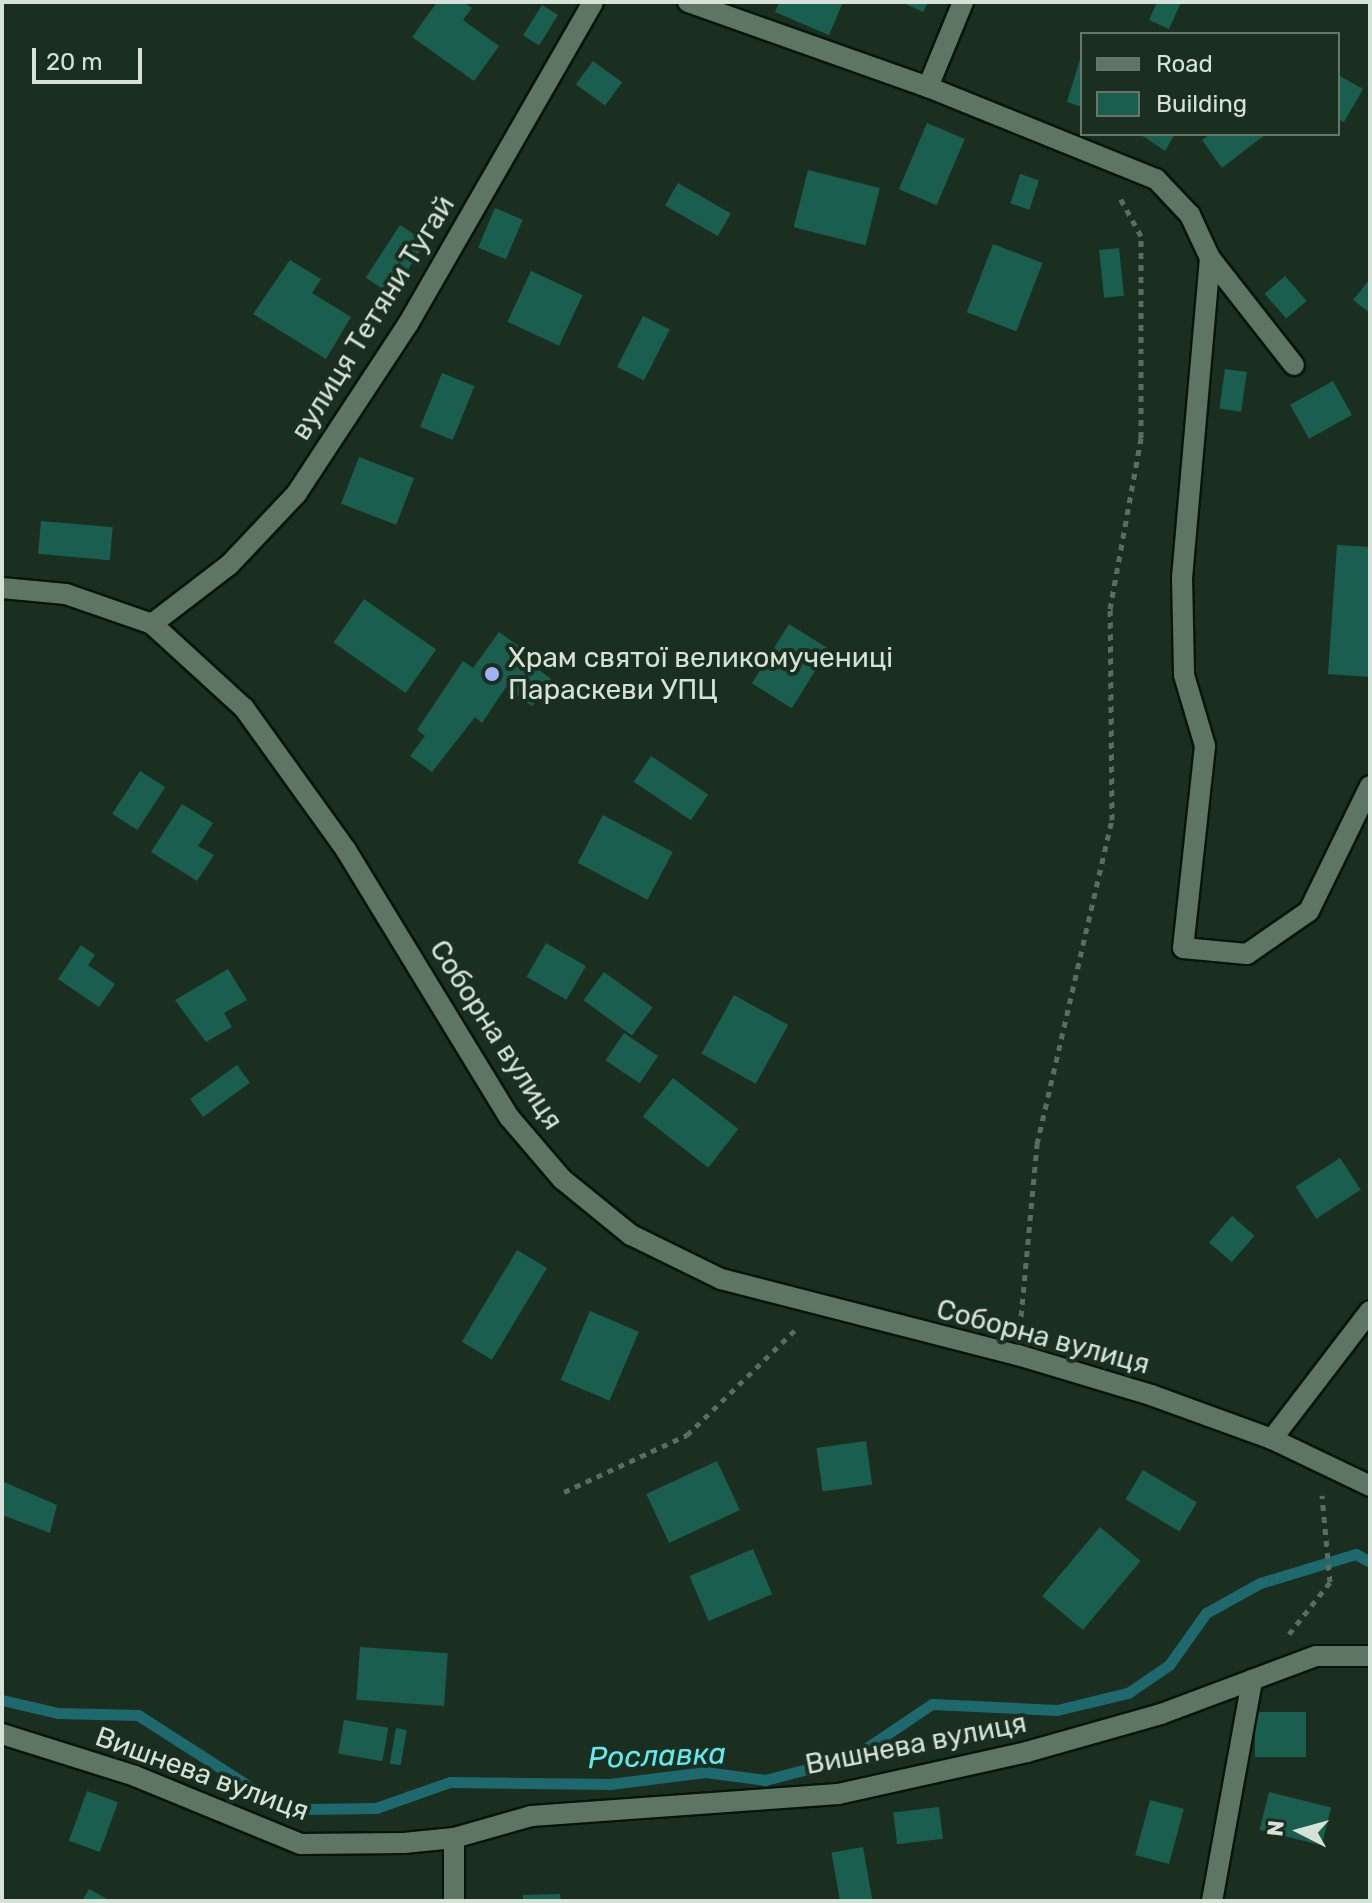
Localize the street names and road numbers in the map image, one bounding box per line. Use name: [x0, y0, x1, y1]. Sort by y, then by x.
street label: вулиця Тетяни Тугай: [284, 190, 462, 446]
street label: Соборна вулиця: [422, 934, 570, 1136]
street label: Соборна вулиця: [933, 1292, 1153, 1382]
street label: Вишнева вулиця: [803, 1706, 1029, 1782]
street label: Вишнева вулиця: [91, 1720, 313, 1828]

